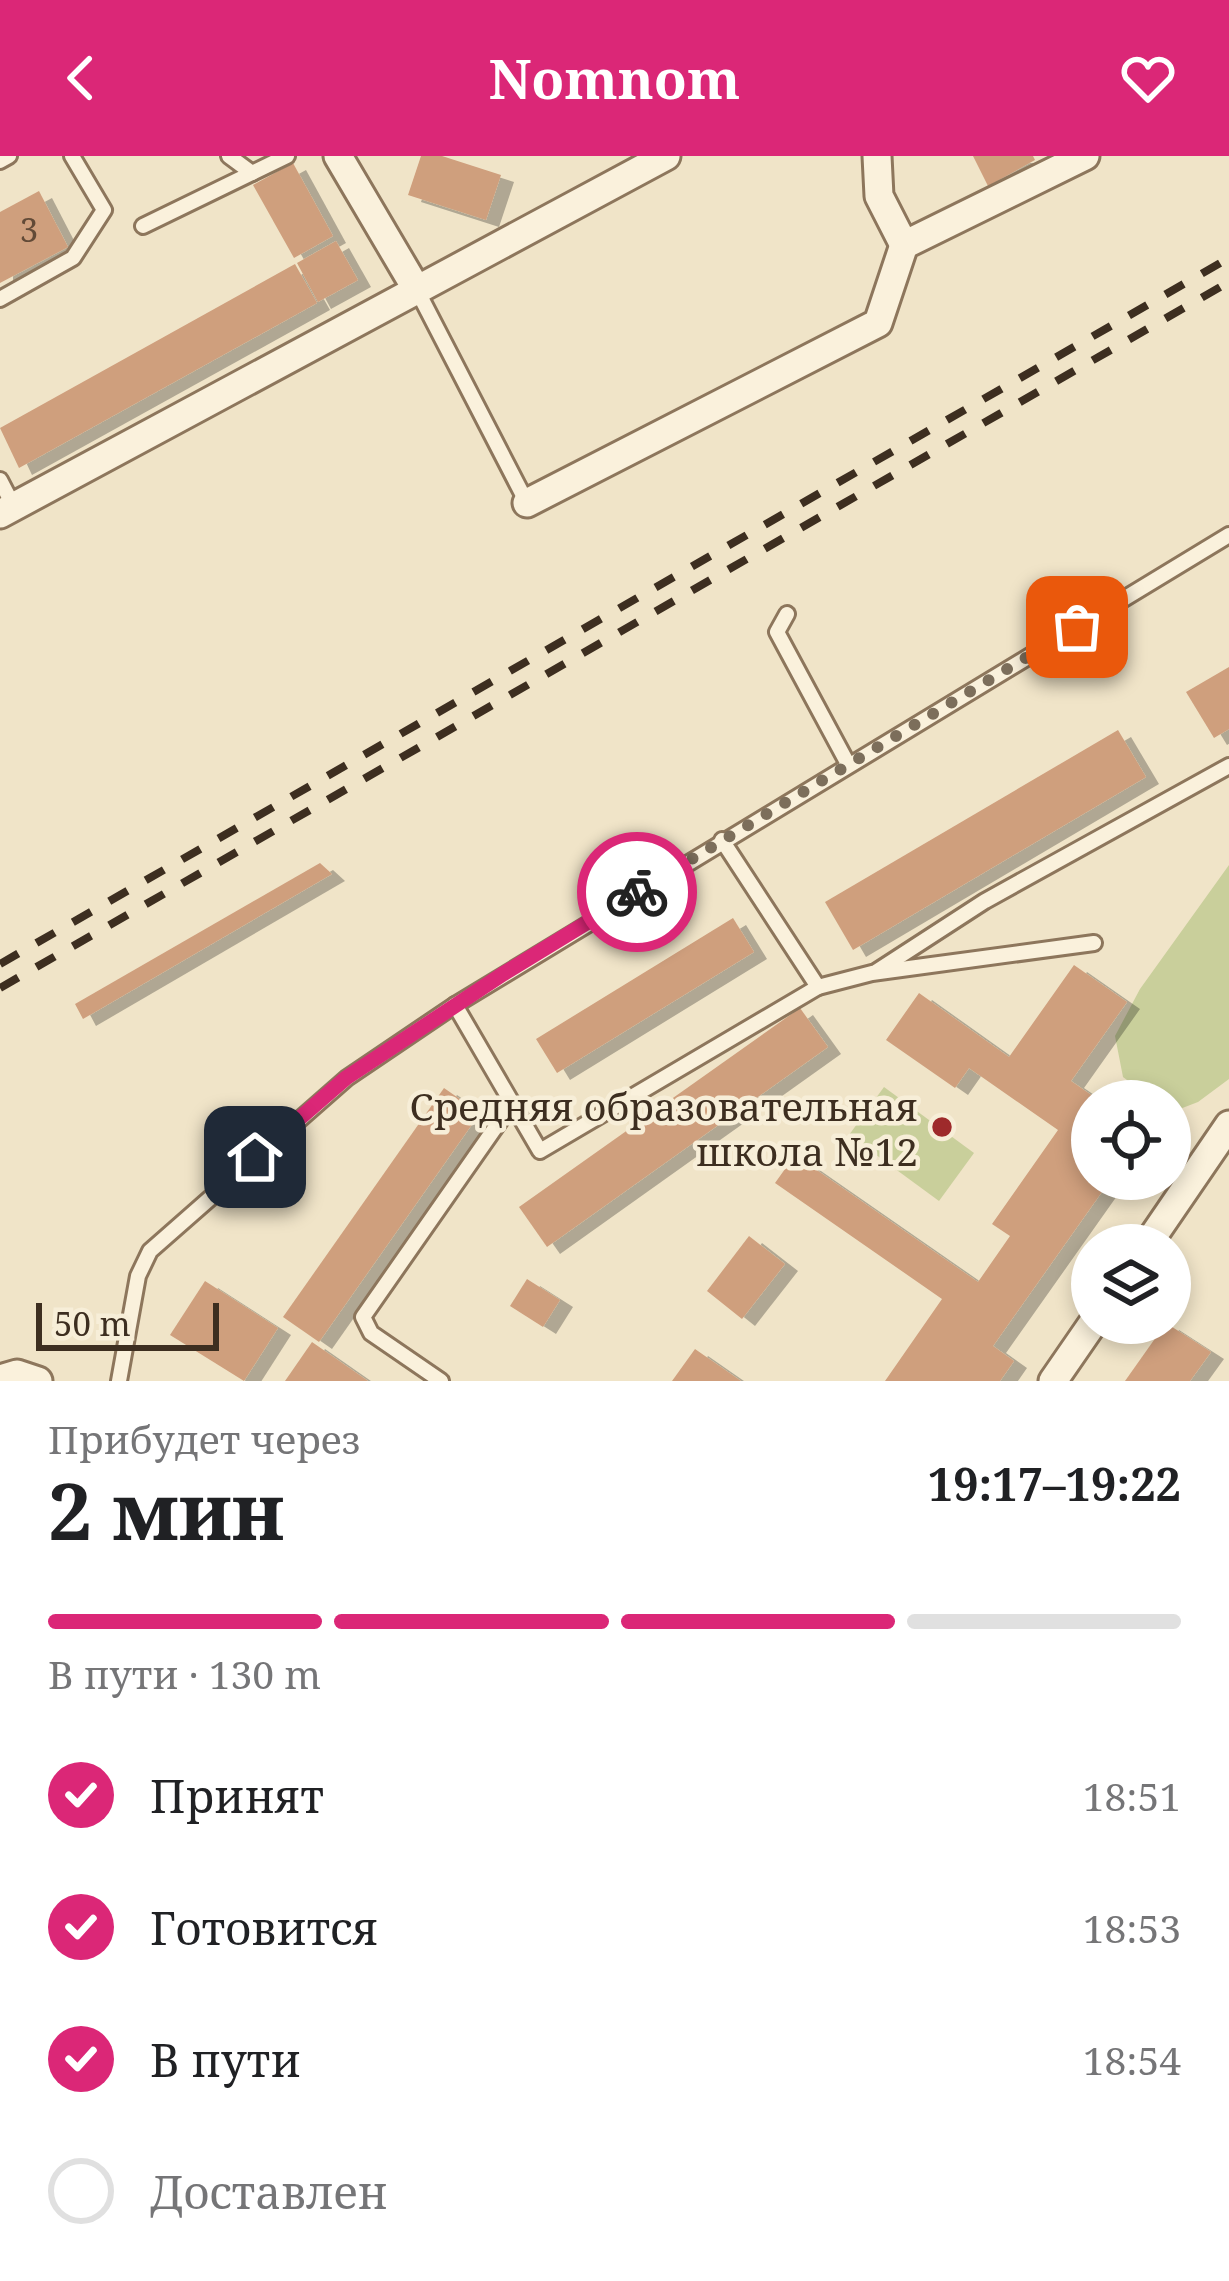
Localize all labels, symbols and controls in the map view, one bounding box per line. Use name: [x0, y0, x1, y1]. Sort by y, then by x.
text: Nomnom: [489, 41, 740, 115]
icon: back: [48, 45, 114, 111]
icon: heart: [1115, 45, 1181, 111]
house number: 3: [20, 207, 38, 252]
pin: [1026, 576, 1128, 678]
icon: bag: [1044, 594, 1110, 660]
courier: [577, 832, 697, 952]
icon: bike: [604, 859, 670, 925]
place label: Средняя образовательная школа №12: [409, 1079, 918, 1177]
map controls: [1071, 1080, 1191, 1344]
button: locate: [1071, 1080, 1191, 1200]
pin: [204, 1106, 306, 1208]
marker: Средняя образовательная школа №12: [929, 1114, 955, 1140]
icon: home: [222, 1124, 288, 1190]
button: layers: [1071, 1224, 1191, 1344]
scale bar: [36, 1297, 219, 1350]
text: 50 m: [54, 1301, 131, 1346]
text: Прибудет через: [48, 1412, 360, 1465]
text: 19:17–19:22: [928, 1453, 1181, 1514]
text: 2 мин: [48, 1457, 284, 1563]
text: В пути · 130 m: [48, 1647, 321, 1700]
icon: check: [48, 1762, 114, 1828]
text: Принят: [150, 1765, 324, 1826]
text: 18:51: [1083, 1769, 1181, 1822]
icon: check: [48, 1894, 114, 1960]
text: Готовится: [150, 1897, 378, 1958]
text: 18:53: [1083, 1901, 1181, 1954]
icon: check: [48, 2026, 114, 2092]
text: В пути: [150, 2029, 301, 2090]
text: 18:54: [1083, 2033, 1181, 2086]
text: Доставлен: [150, 2161, 388, 2222]

